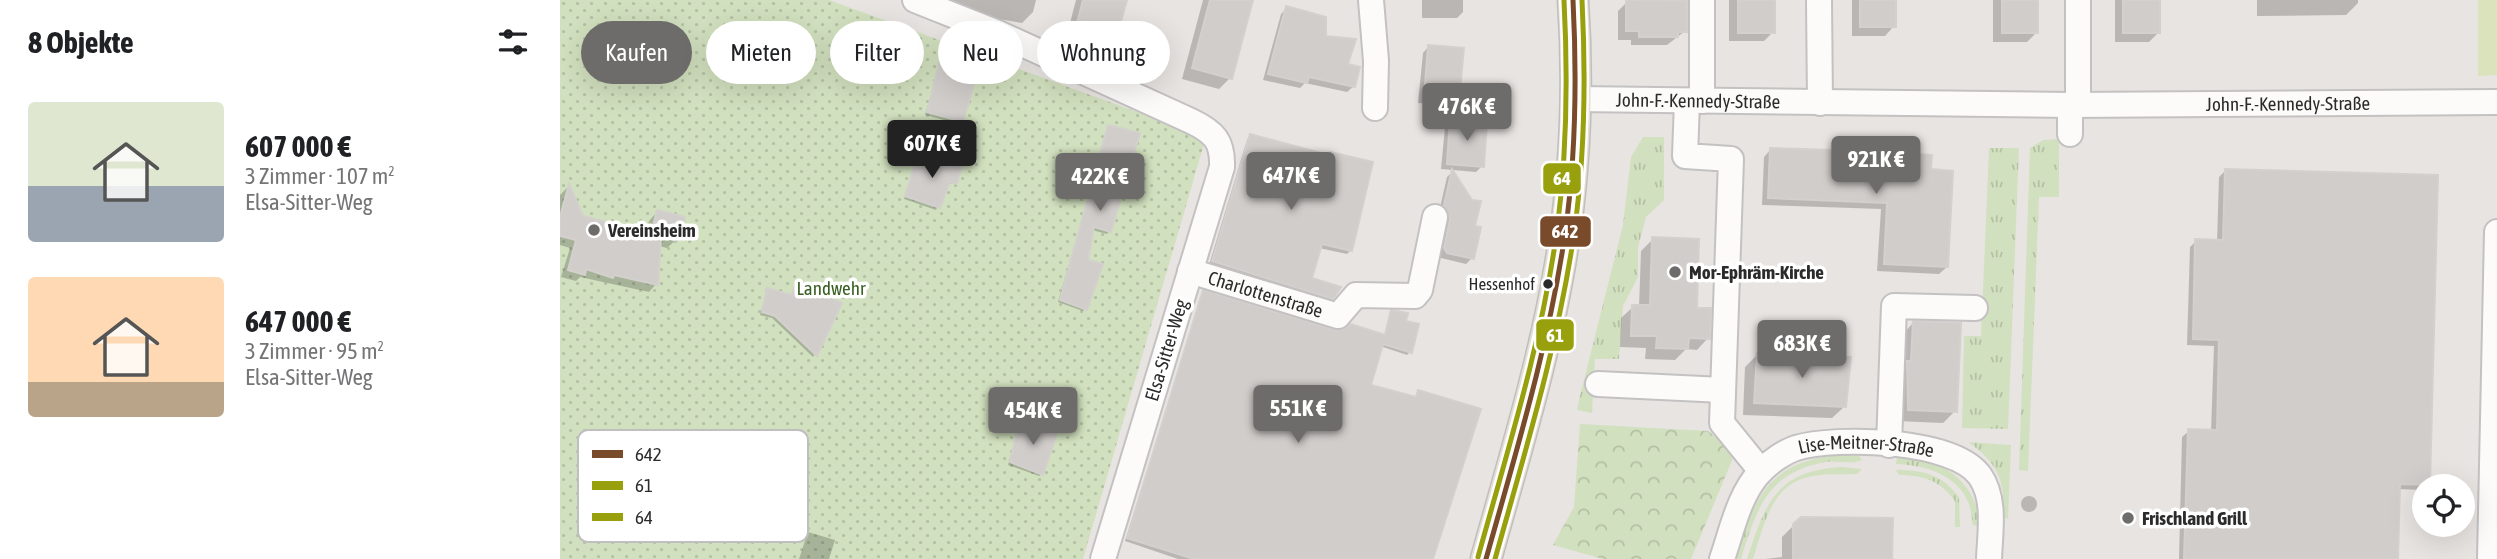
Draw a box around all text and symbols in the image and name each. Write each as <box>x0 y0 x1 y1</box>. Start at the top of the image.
chip: Kaufen <box>581 21 692 84</box>
chip: Mieten <box>706 21 816 84</box>
chip: Filter <box>830 21 924 84</box>
chip: Neu <box>938 21 1023 84</box>
chip: Wohnung <box>1037 21 1170 84</box>
icon: filters <box>494 23 532 61</box>
text: 8 Objekte <box>28 25 134 59</box>
pin: 476K € <box>1410 83 1524 143</box>
street label: John-F.-Kennedy-Straße <box>1616 88 1780 112</box>
street label: John-F.-Kennedy-Straße <box>2206 92 2370 115</box>
text: 476K € <box>1438 93 1496 119</box>
pin: 607K € <box>875 120 989 180</box>
text: 607 000 € <box>245 129 351 163</box>
icon: home <box>84 130 168 214</box>
text: 607K € <box>903 130 961 156</box>
pin: 921K € <box>1819 136 1933 196</box>
text: 921K € <box>1847 146 1905 172</box>
pin: 647K € <box>1234 152 1348 212</box>
pin: 422K € <box>1043 154 1157 213</box>
text: 647K € <box>1262 162 1320 188</box>
line badge: 64 <box>1542 162 1582 195</box>
text: 3 Zimmer · 107 m² <box>245 163 395 189</box>
text: 422K € <box>1071 163 1129 189</box>
text: 64 <box>1553 167 1571 189</box>
text: Elsa-Sitter-Weg <box>245 189 373 215</box>
line badge: 642 <box>1539 215 1592 248</box>
place label: Vereinsheim <box>607 219 696 241</box>
text: 642 <box>1552 220 1578 242</box>
marker: Vereinsheim <box>586 222 602 238</box>
place label: Mor-Ephräm-Kirche <box>1689 261 1824 283</box>
marker: Mor-Ephräm-Kirche <box>1667 264 1683 280</box>
street label: Charlottenstraße <box>1206 266 1325 322</box>
place label: Hessenhof <box>1469 274 1535 294</box>
park label: Landwehr <box>796 277 866 299</box>
marker: Hessenhof <box>1541 277 1555 291</box>
street label: Elsa-Sitter-Weg <box>1140 296 1192 404</box>
text: 647 000 € <box>245 304 351 338</box>
icon: home <box>84 305 168 389</box>
line badge: 61 <box>1535 318 1575 352</box>
pin: 683K € <box>1745 320 1859 380</box>
text: 61 <box>1546 324 1564 346</box>
text: 683K € <box>1773 330 1831 356</box>
text: 3 Zimmer · 95 m² <box>245 338 384 364</box>
text: Elsa-Sitter-Weg <box>245 364 373 390</box>
pin: 551K € <box>1241 386 1355 445</box>
pin: 454K € <box>976 388 1090 447</box>
text: 551K € <box>1269 395 1327 421</box>
text: 454K € <box>1004 397 1062 423</box>
legend <box>578 430 808 542</box>
street label: Lise-Meitner-Straße <box>1796 431 1936 461</box>
text: 642 <box>635 443 662 465</box>
text: 61 <box>635 474 653 496</box>
map controls <box>2412 474 2475 537</box>
button: locate <box>2412 474 2475 537</box>
text: 64 <box>635 506 653 528</box>
place label: Frischland Grill <box>2142 507 2248 529</box>
marker: Frischland Grill <box>2120 510 2136 526</box>

